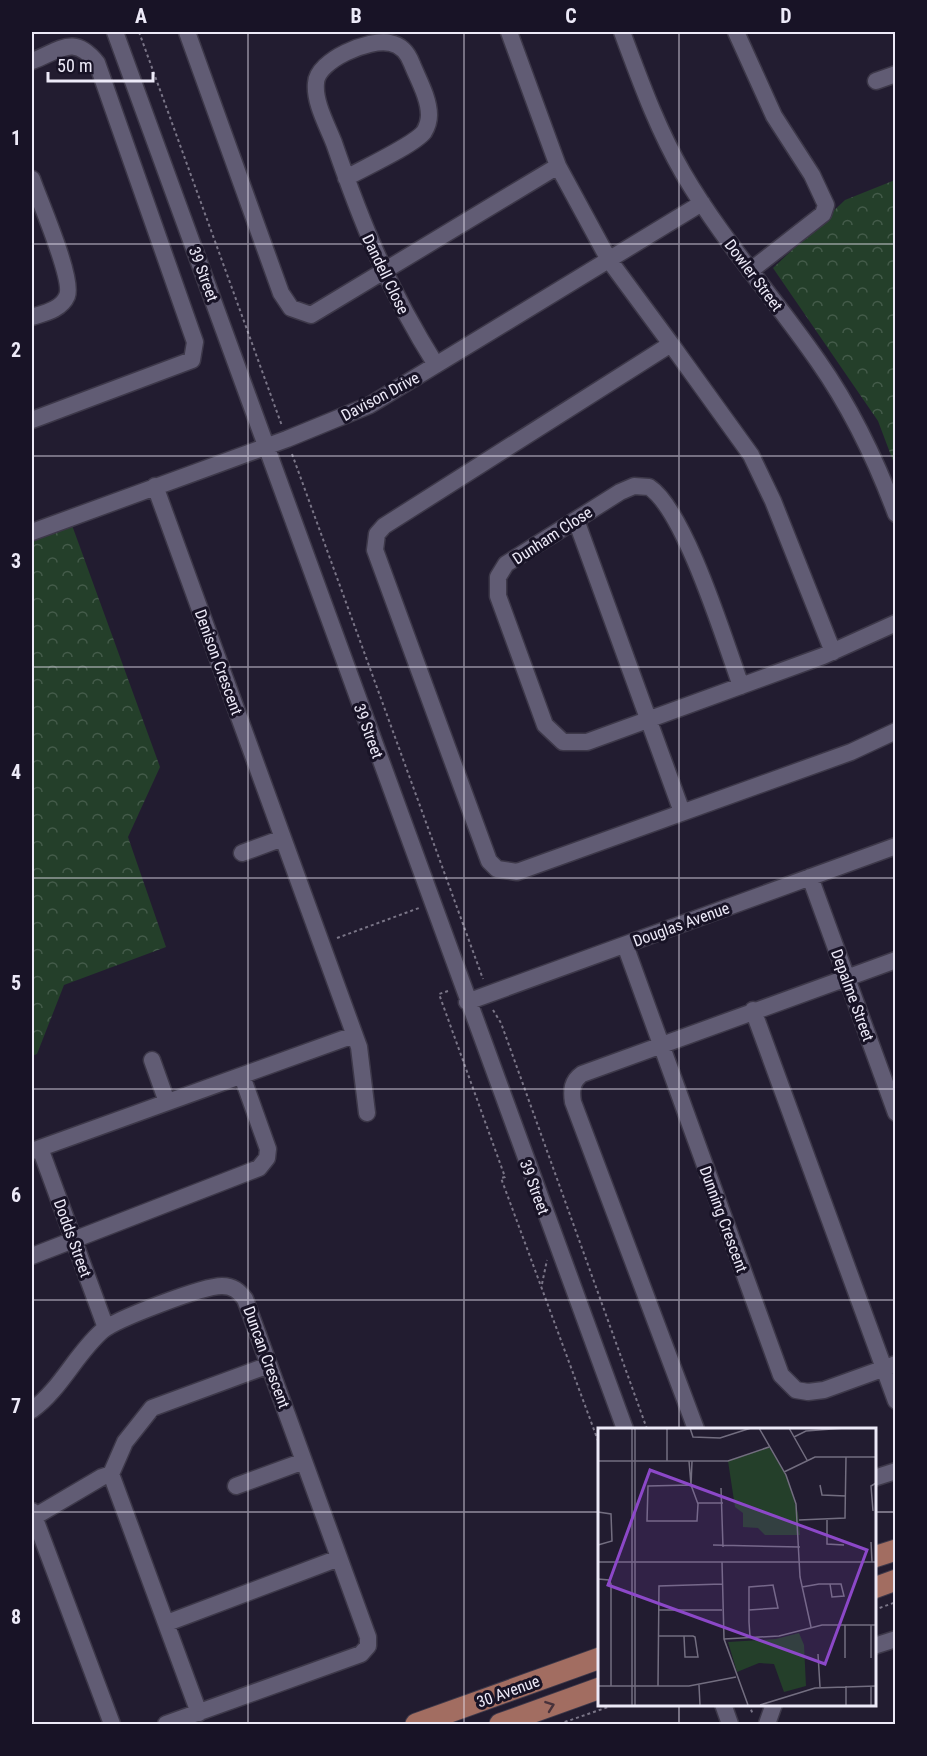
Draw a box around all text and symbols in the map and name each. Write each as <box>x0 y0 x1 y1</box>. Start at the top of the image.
text: A <box>135 4 147 28</box>
text: B <box>350 4 362 28</box>
text: C <box>565 4 577 28</box>
text: D <box>780 4 792 28</box>
scale bar <box>48 45 153 83</box>
text: 50 m <box>57 55 92 76</box>
text: 1 <box>11 126 21 150</box>
street label: Dandell Close <box>358 231 413 317</box>
street label: Dowler Street <box>721 236 787 315</box>
street label: 39 Street <box>185 244 222 304</box>
text: 2 <box>11 338 21 362</box>
street label: Davison Drive <box>338 368 423 425</box>
street label: Dunham Close <box>509 503 596 568</box>
text: 3 <box>11 549 21 573</box>
street label: Denison Crescent <box>191 607 246 718</box>
street label: 39 Street <box>350 701 387 761</box>
text: 4 <box>11 760 21 784</box>
street label: Douglas Avenue <box>630 898 732 951</box>
street label: Depalme Street <box>827 947 878 1044</box>
text: 5 <box>11 971 21 995</box>
street label: 39 Street <box>516 1157 553 1217</box>
street label: Dunning Crescent <box>696 1164 752 1275</box>
text: 6 <box>11 1183 21 1207</box>
street label: Dodds Street <box>50 1197 95 1280</box>
street label: Duncan Crescent <box>239 1304 294 1411</box>
text: 7 <box>11 1394 21 1418</box>
inset map <box>598 1428 876 1705</box>
text: 8 <box>11 1605 21 1629</box>
street label: 30 Avenue <box>474 1671 542 1712</box>
one-way arrow <box>544 1701 555 1714</box>

